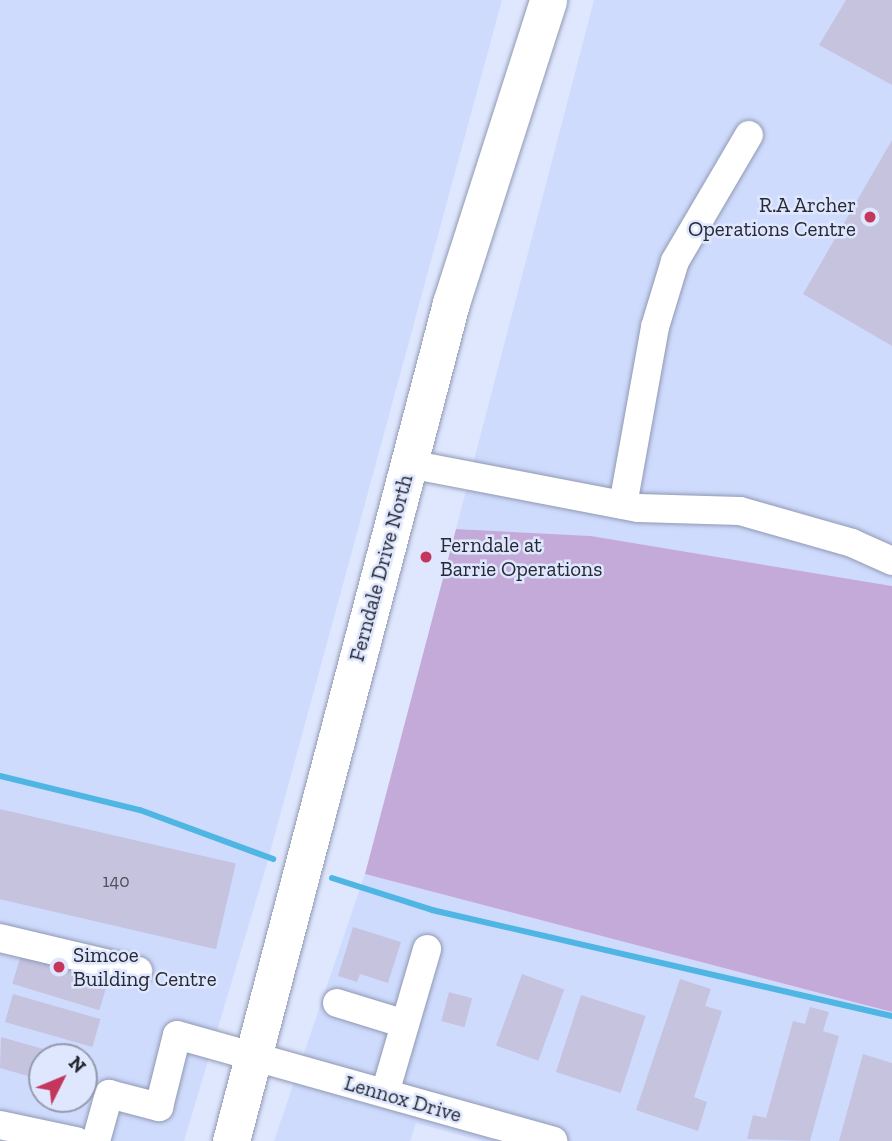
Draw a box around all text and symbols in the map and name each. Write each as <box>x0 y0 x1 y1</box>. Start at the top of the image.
place label: R.A Archer Operations Centre <box>688 192 856 242</box>
marker: R.A Archer Operations Centre <box>862 209 878 225</box>
street label: Ferndale Drive North <box>344 472 418 664</box>
place label: Ferndale at Barrie Operations <box>440 532 602 582</box>
marker: Ferndale at Barrie Operations <box>418 549 434 565</box>
house number: 140 <box>103 870 129 892</box>
place label: Simcoe Building Centre <box>73 942 217 992</box>
marker: Simcoe Building Centre <box>51 959 67 975</box>
north arrow <box>28 1043 98 1113</box>
text: N <box>64 1052 91 1078</box>
street label: Lennox Drive <box>342 1070 464 1128</box>

